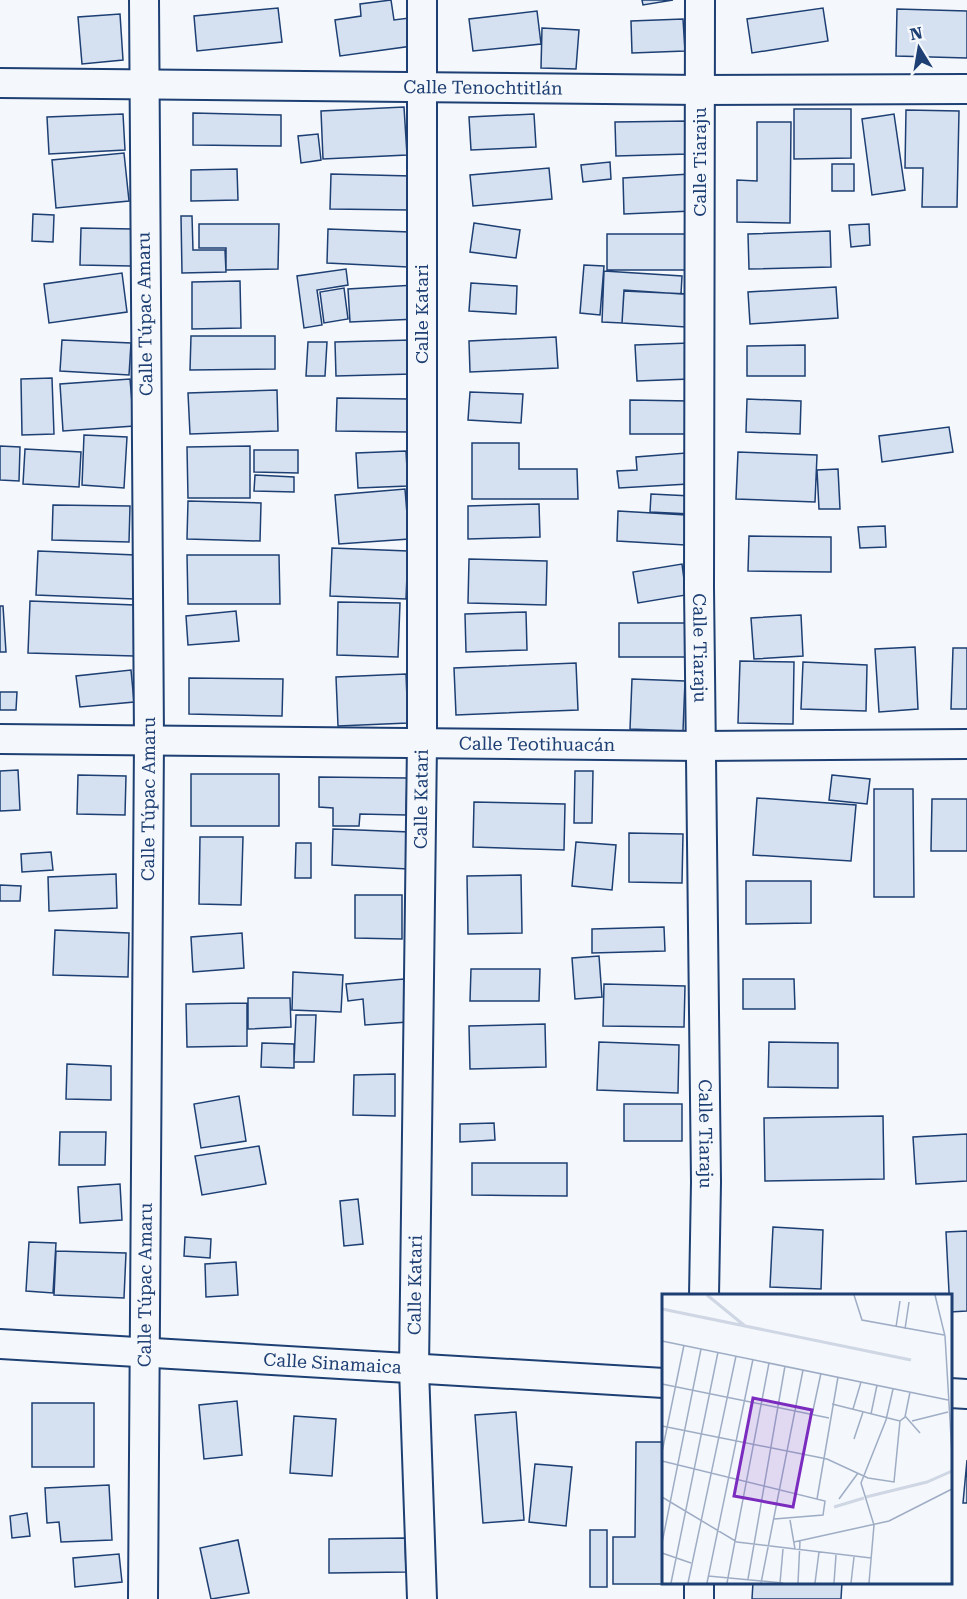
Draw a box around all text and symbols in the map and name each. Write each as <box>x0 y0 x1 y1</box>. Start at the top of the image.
north arrow <box>889 18 949 78</box>
text: N <box>908 23 924 44</box>
street label: Calle Tenochtitlán <box>403 76 563 99</box>
street label: Calle Tiaraju <box>689 107 710 217</box>
street label: Calle Túpac Amaru <box>133 232 156 396</box>
street label: Calle Katari <box>411 264 432 364</box>
street label: Calle Tiaraju <box>689 593 711 703</box>
street label: Calle Túpac Amaru <box>137 717 159 881</box>
street label: Calle Teotihuacán <box>459 733 616 755</box>
street label: Calle Katari <box>410 749 432 849</box>
street label: Calle Tiaraju <box>695 1079 717 1189</box>
street label: Calle Túpac Amaru <box>134 1203 156 1367</box>
street label: Calle Katari <box>403 1235 426 1335</box>
inset map <box>662 1294 952 1584</box>
street label: Calle Sinamaica <box>263 1348 402 1378</box>

